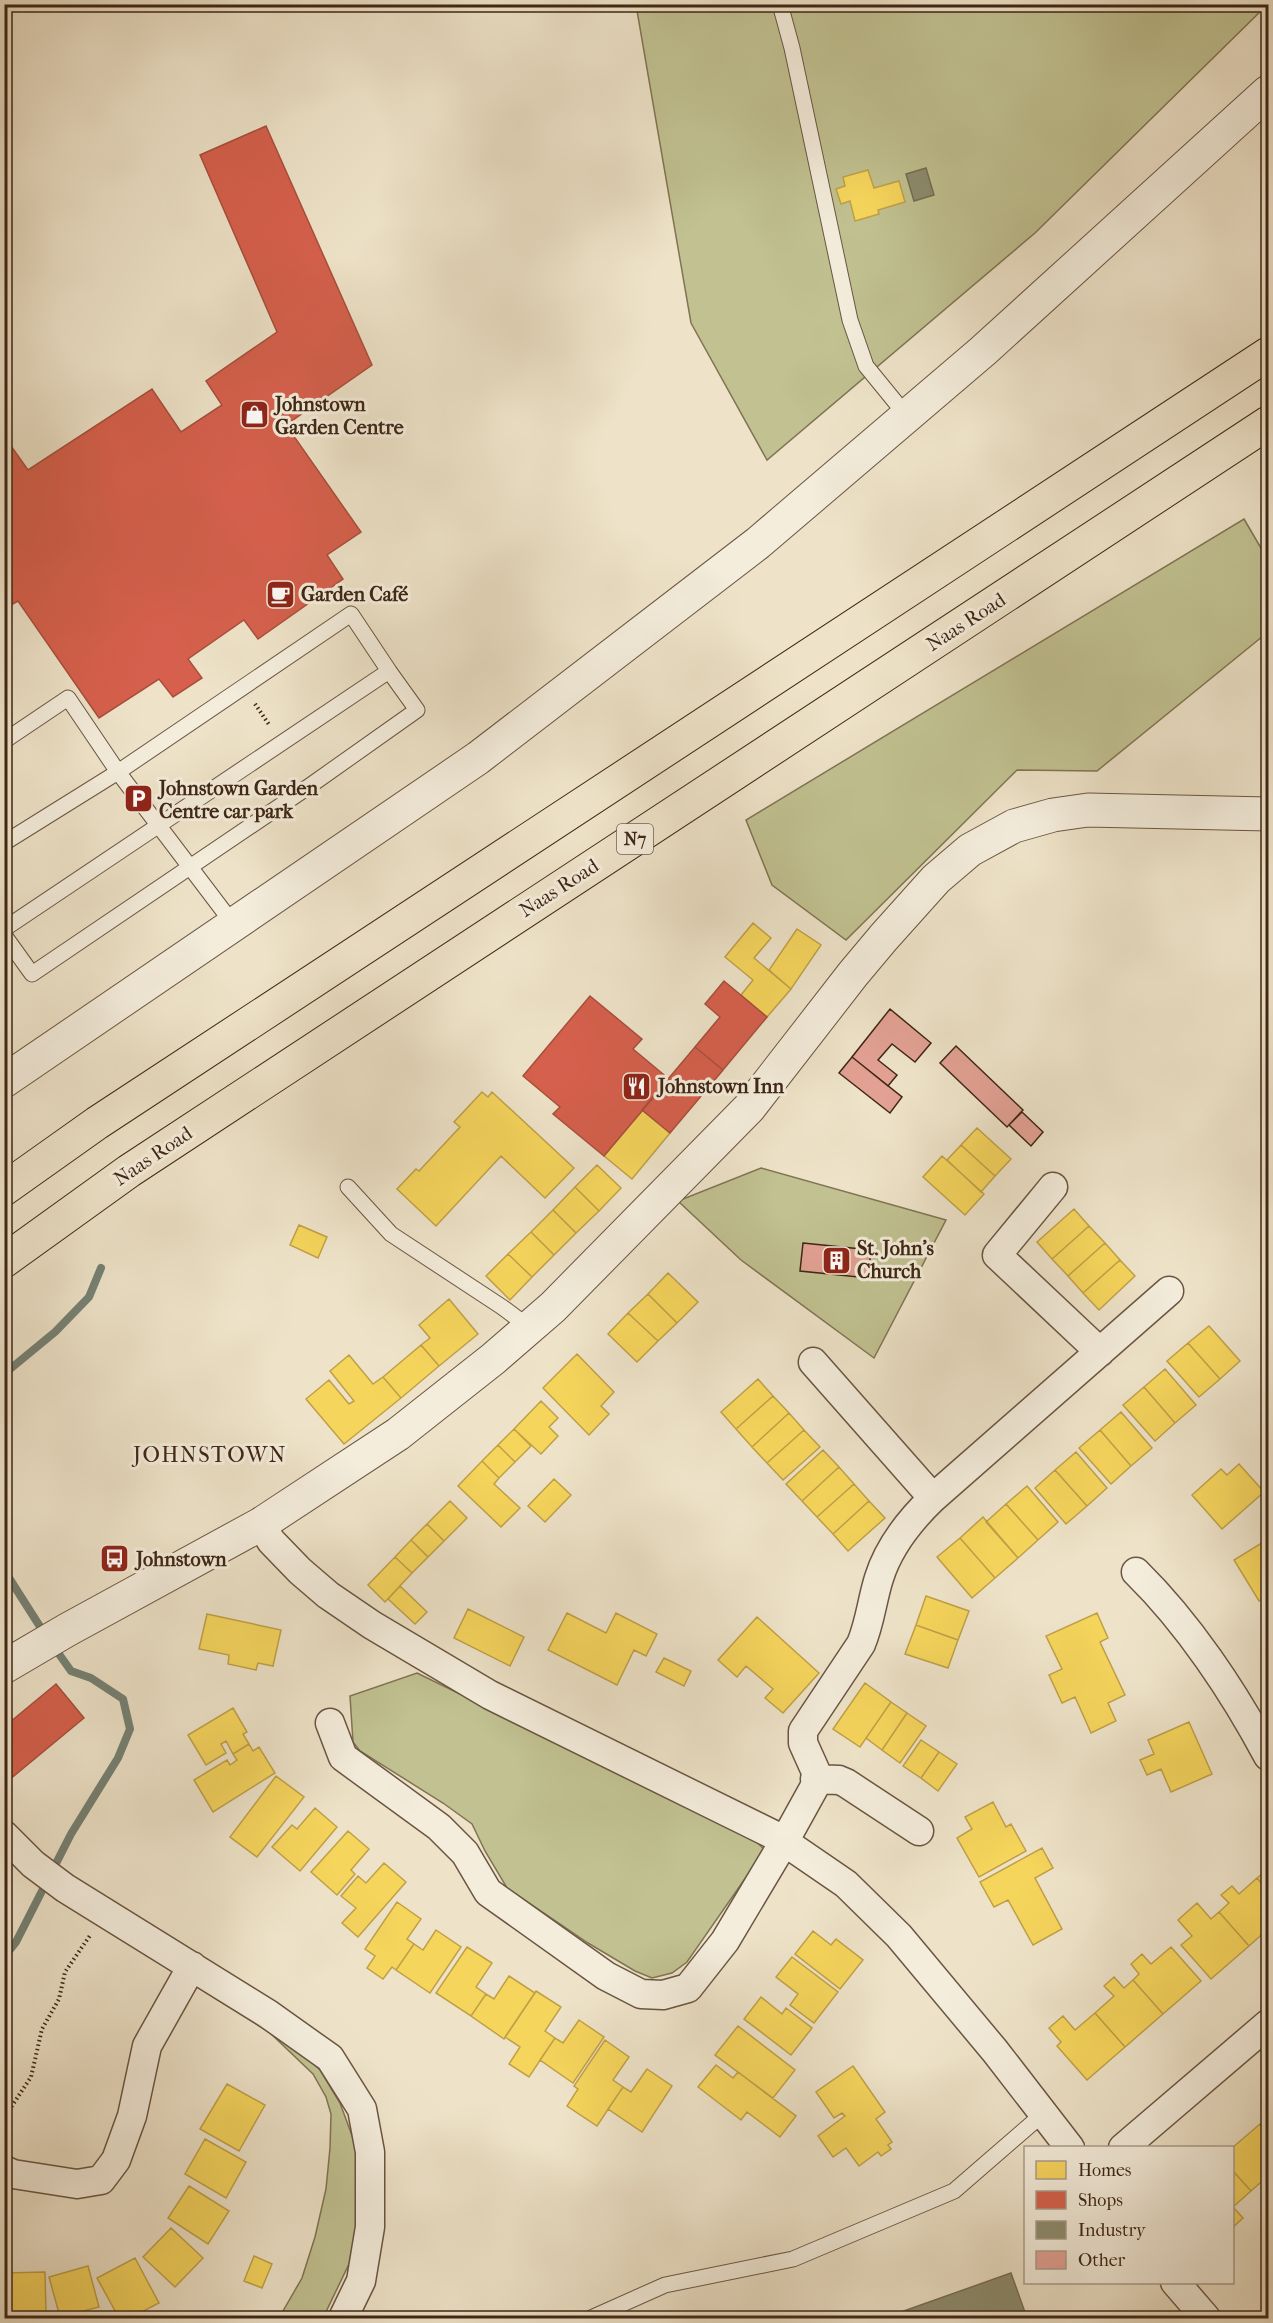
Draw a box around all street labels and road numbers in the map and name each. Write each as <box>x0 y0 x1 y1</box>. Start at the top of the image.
street label: Naas Road <box>922 587 1011 656</box>
road number: N7 <box>617 824 653 854</box>
street label: Naas Road <box>515 853 604 922</box>
street label: Naas Road <box>109 1121 197 1191</box>

